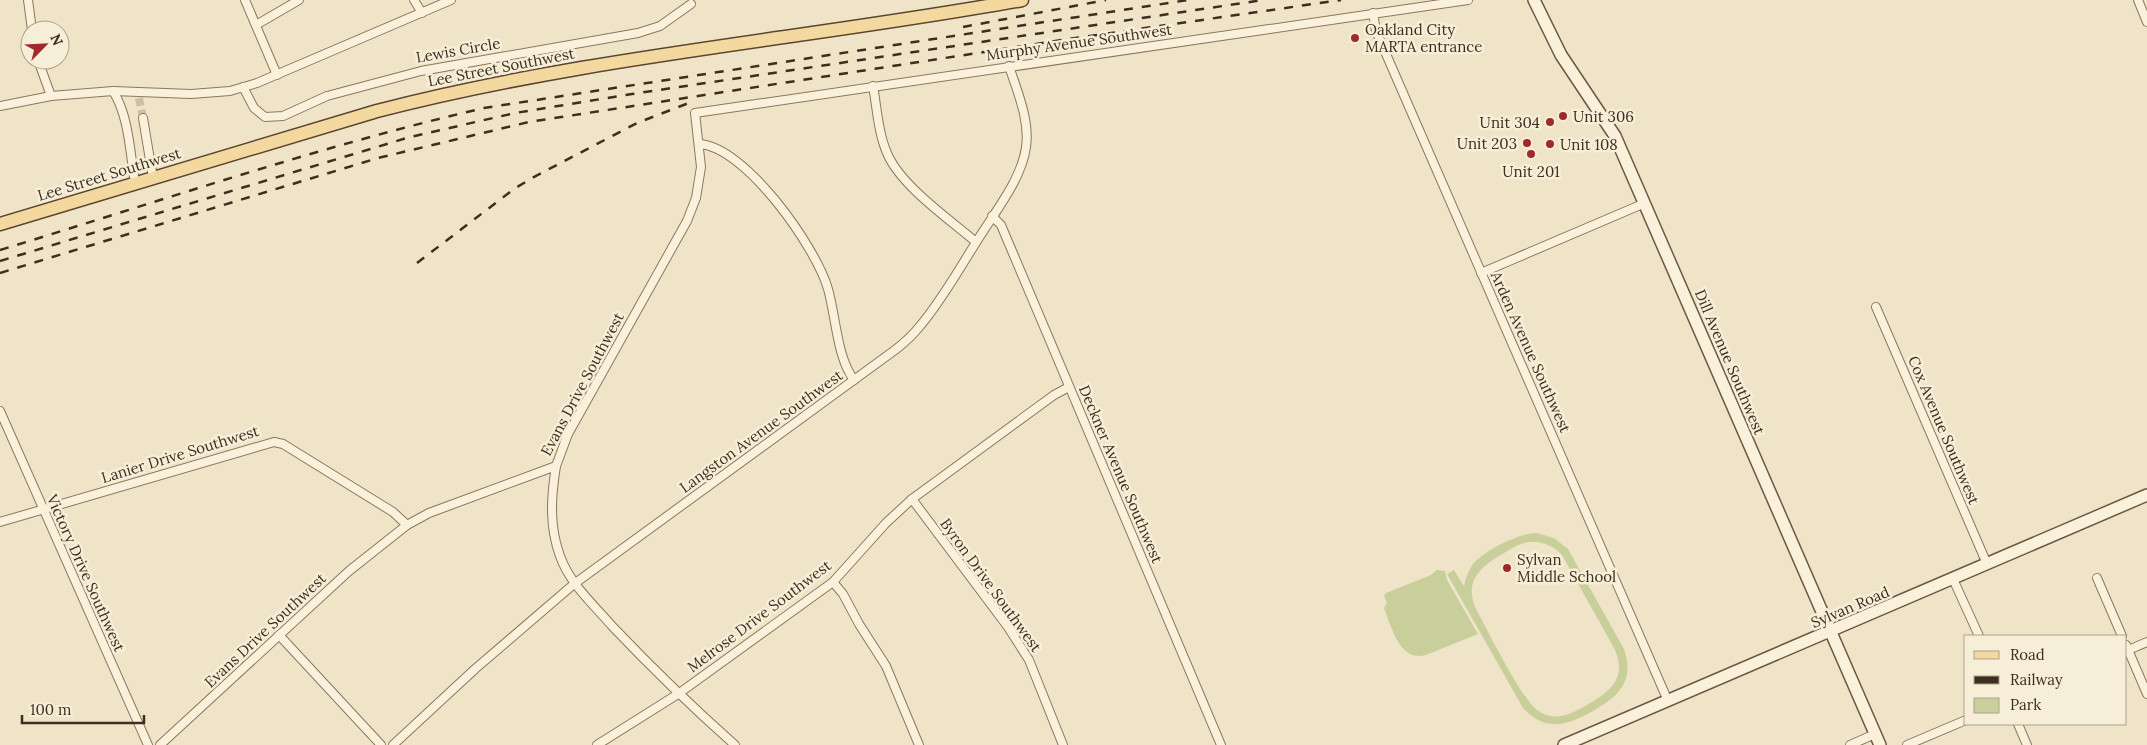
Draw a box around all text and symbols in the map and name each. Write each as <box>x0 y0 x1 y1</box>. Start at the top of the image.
north arrow <box>20 20 70 70</box>
street label: Murphy Avenue Southwest <box>985 20 1173 64</box>
place label: Oakland City MARTA entrance <box>1365 20 1482 56</box>
text: N <box>46 31 67 48</box>
marker: Oakland City MARTA entrance <box>1349 32 1361 44</box>
street label: Lewis Circle <box>414 33 502 67</box>
street label: Lee Street Southwest <box>426 43 576 91</box>
place label: Unit 306 <box>1573 107 1634 126</box>
marker: Unit 306 <box>1557 110 1569 122</box>
place label: Unit 304 <box>1480 113 1540 132</box>
marker: Unit 304 <box>1544 116 1556 128</box>
place label: Unit 203 <box>1457 134 1517 153</box>
place label: Unit 108 <box>1560 135 1618 154</box>
marker: Unit 203 <box>1521 137 1533 149</box>
marker: Unit 108 <box>1544 138 1556 150</box>
street label: Lee Street Southwest <box>35 143 183 205</box>
marker: Unit 201 <box>1525 148 1537 160</box>
place label: Unit 201 <box>1502 162 1560 181</box>
street label: Arden Avenue Southwest <box>1486 268 1575 436</box>
street label: Dill Avenue Southwest <box>1691 286 1769 438</box>
street label: Evans Drive Southwest <box>536 309 628 459</box>
street label: Cox Avenue Southwest <box>1904 353 1984 507</box>
street label: Langston Avenue Southwest <box>676 365 847 497</box>
street label: Deckner Avenue Southwest <box>1075 382 1167 566</box>
street label: Lanier Drive Southwest <box>99 421 261 487</box>
street label: Victory Drive Southwest <box>42 491 129 655</box>
street label: Byron Drive Southwest <box>936 515 1046 656</box>
place label: Sylvan Middle School <box>1517 550 1616 586</box>
street label: Melrose Drive Southwest <box>683 556 835 676</box>
marker: Sylvan Middle School <box>1501 562 1513 574</box>
street label: Evans Drive Southwest <box>200 569 330 691</box>
street label: Sylvan Road <box>1808 582 1892 632</box>
legend <box>1964 635 2127 725</box>
text: Road <box>2010 645 2045 664</box>
text: Railway <box>2010 670 2063 689</box>
scale bar <box>22 692 145 724</box>
text: Park <box>2010 695 2041 714</box>
text: 100 m <box>30 700 71 719</box>

